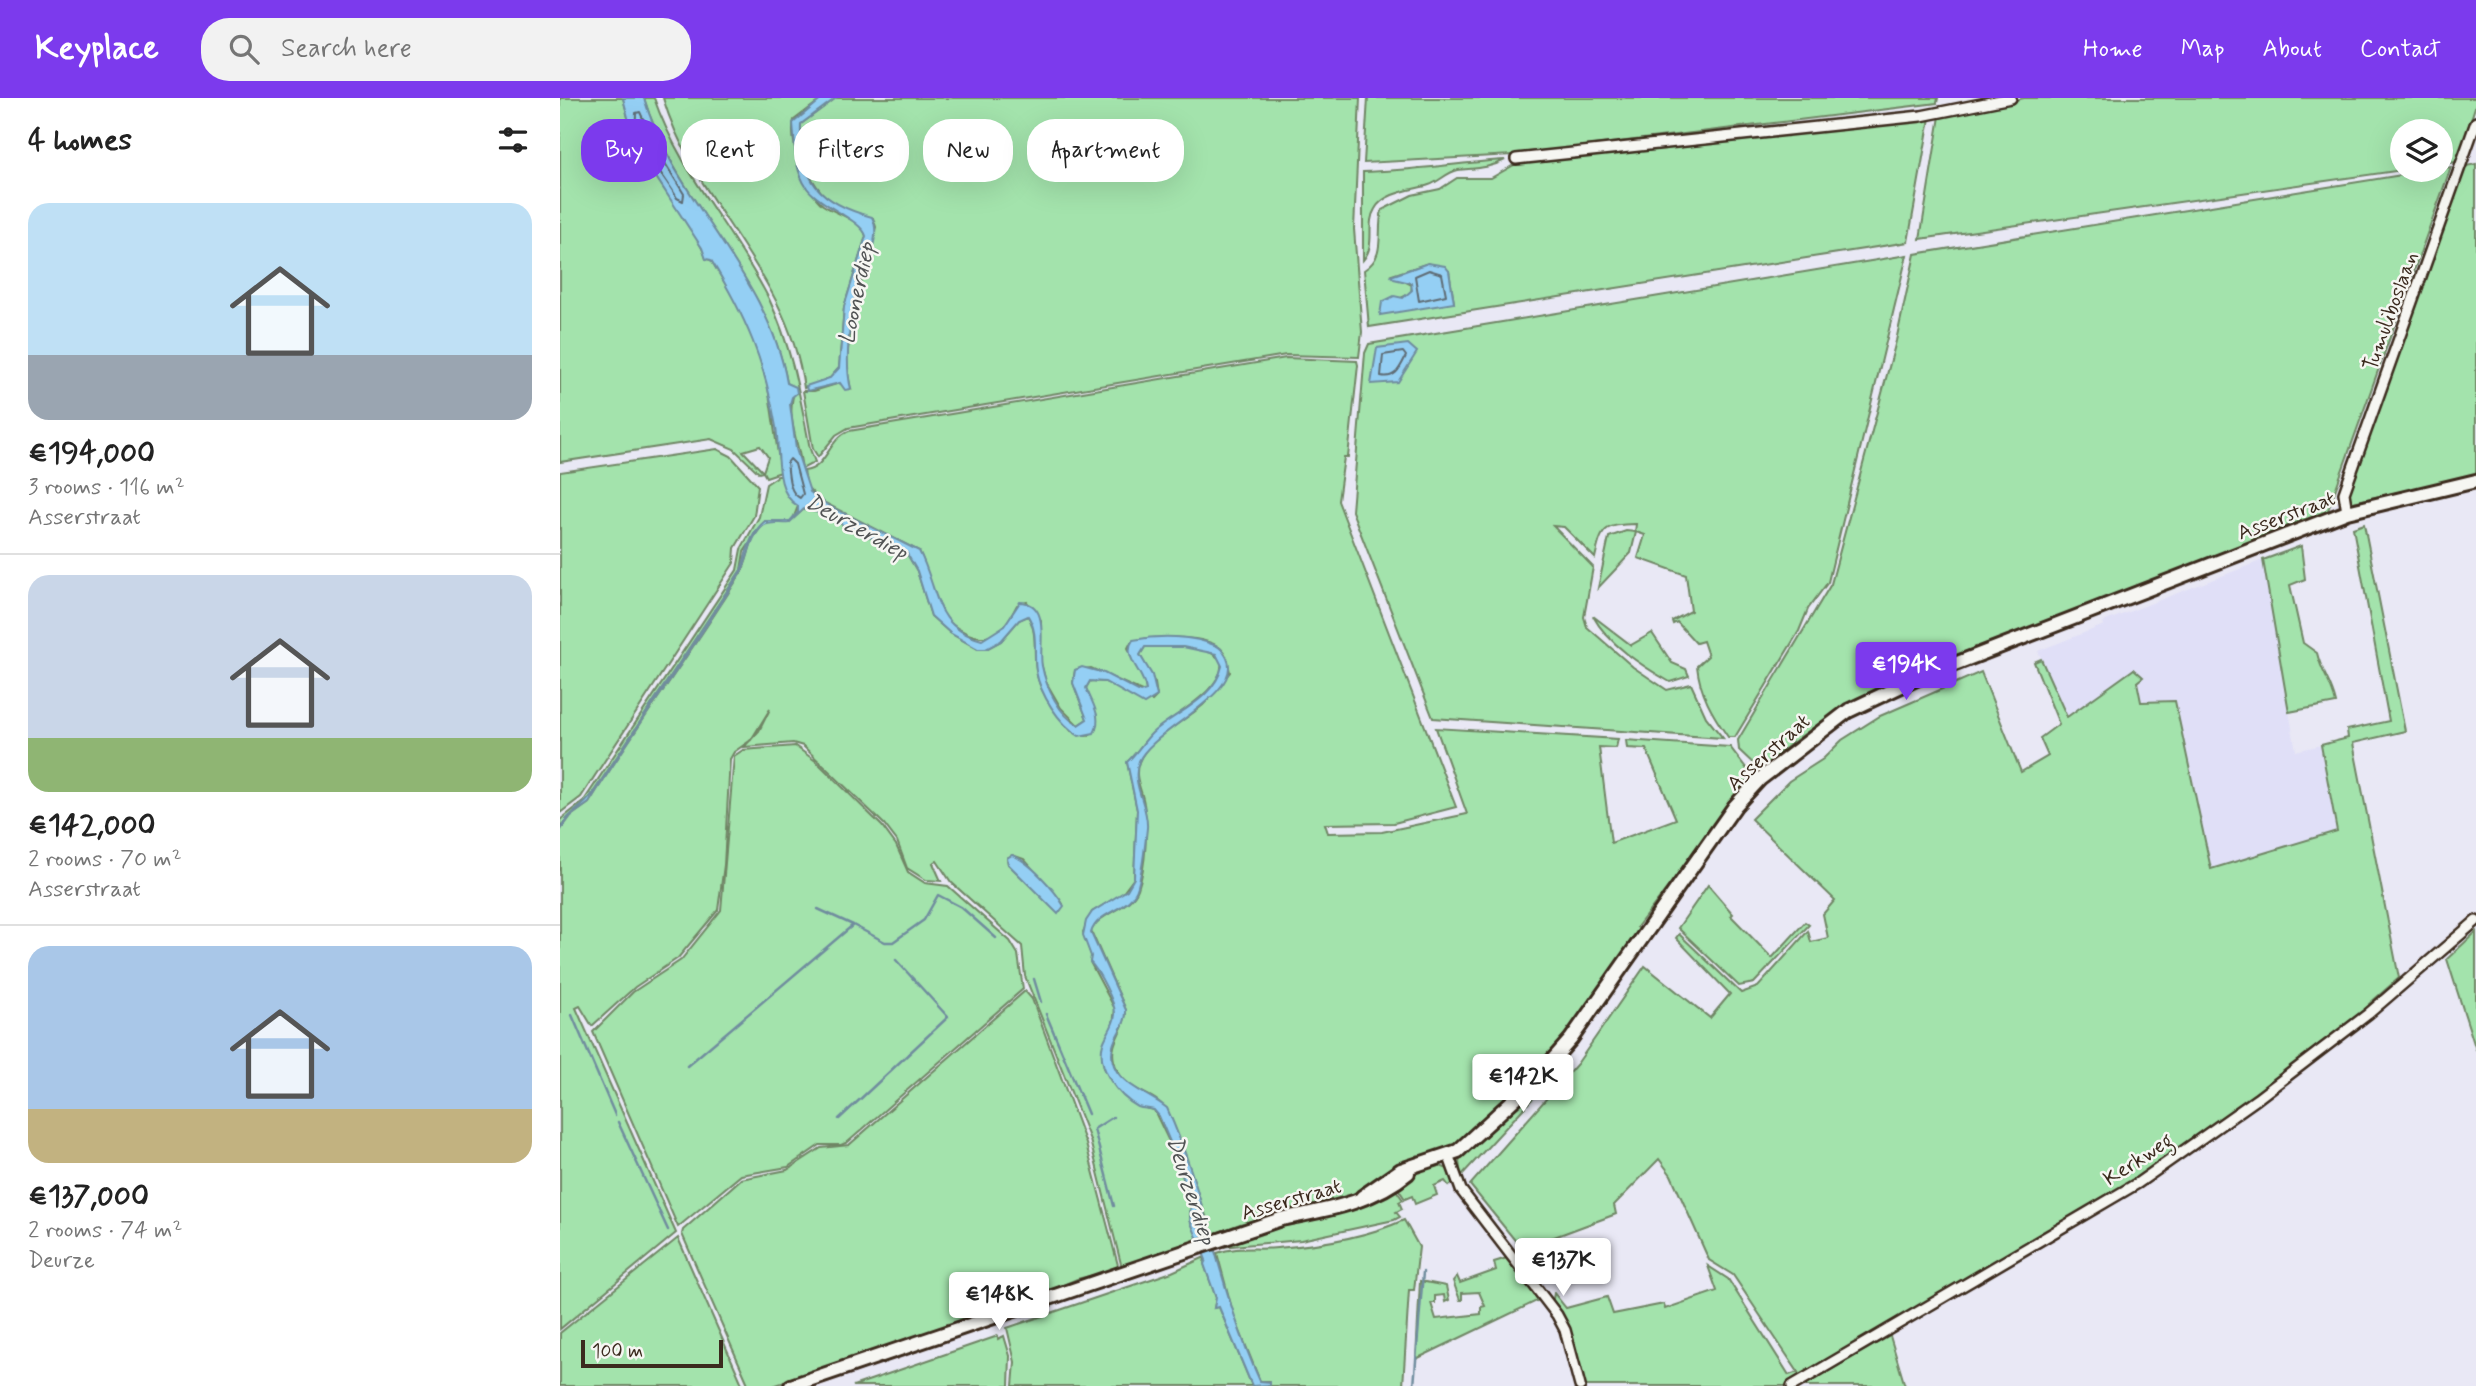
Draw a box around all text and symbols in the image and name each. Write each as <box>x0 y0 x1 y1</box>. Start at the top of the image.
search box <box>201 18 691 81</box>
text: Keyplace <box>35 27 159 71</box>
icon: search <box>225 30 263 68</box>
text: Search here <box>281 32 412 66</box>
text: Home <box>2083 34 2143 65</box>
text: Map <box>2181 34 2225 65</box>
text: About <box>2263 34 2322 65</box>
text: Contact <box>2360 34 2441 65</box>
chip: Buy <box>581 119 667 182</box>
chip: Rent <box>681 119 780 182</box>
chip: Filters <box>794 119 909 182</box>
chip: New <box>923 119 1013 182</box>
chip: Apartment <box>1027 119 1184 182</box>
map controls <box>2390 119 2453 182</box>
button: layers <box>2390 119 2453 182</box>
text: 4 homes <box>28 121 132 160</box>
icon: filters <box>494 121 532 159</box>
water label: Loonerdiep <box>833 238 884 347</box>
icon: home <box>217 248 343 374</box>
street label: Tumuliboslaan <box>2356 248 2425 375</box>
text: €194,000 <box>28 434 155 473</box>
text: 3 rooms · 116 m² <box>28 473 185 503</box>
street label: Asserstraat <box>2233 484 2340 547</box>
water label: Deurzerdiep <box>800 487 913 569</box>
text: Asserstraat <box>28 503 141 533</box>
icon: home <box>217 620 343 746</box>
pin: €194K <box>1857 642 1955 702</box>
text: €194K <box>1872 650 1940 680</box>
street label: Asserstraat <box>1721 708 1816 798</box>
text: €142,000 <box>28 806 156 845</box>
text: 2 rooms · 70 m² <box>28 845 182 875</box>
text: Asserstraat <box>28 875 141 905</box>
icon: home <box>217 991 343 1117</box>
pin: €142K <box>1474 1054 1572 1114</box>
text: €142K <box>1488 1062 1558 1092</box>
street label: Kerkweg <box>2098 1127 2180 1195</box>
water label: Deurzerdiep <box>1158 1133 1222 1249</box>
street label: Asserstraat <box>1238 1172 1345 1228</box>
text: €137,000 <box>28 1177 149 1216</box>
text: 2 rooms · 74 m² <box>28 1216 183 1246</box>
pin: €137K <box>1514 1238 1612 1298</box>
text: Deurze <box>28 1246 95 1276</box>
text: €137K <box>1531 1246 1595 1276</box>
pin: €148K <box>950 1272 1048 1332</box>
text: €148K <box>965 1280 1033 1310</box>
scale bar <box>581 1337 723 1369</box>
text: 100 m <box>592 1339 643 1364</box>

